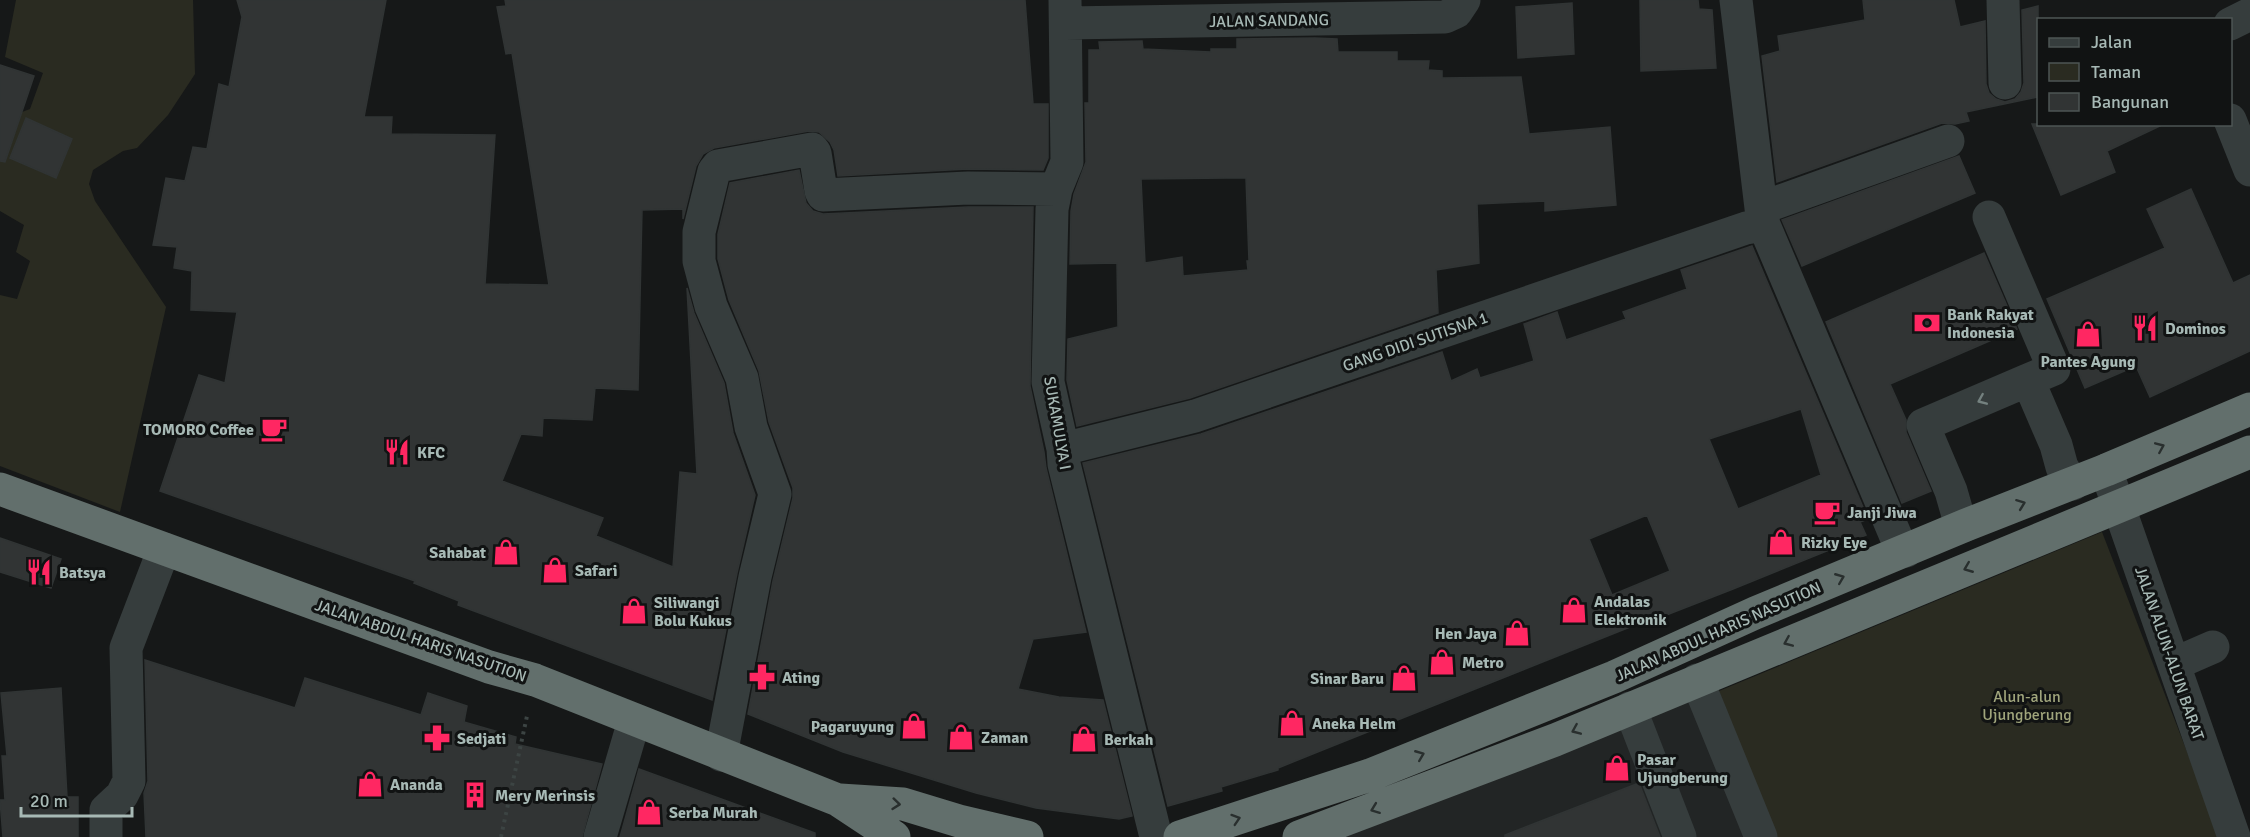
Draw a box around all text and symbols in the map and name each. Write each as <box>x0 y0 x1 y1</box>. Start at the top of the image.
street label: JALAN SANDANG <box>1209 10 1329 32</box>
legend <box>2037 18 2232 126</box>
text: Jalan <box>2091 31 2132 53</box>
text: Taman <box>2091 61 2141 83</box>
text: Bangunan <box>2091 91 2169 113</box>
place label: Bank Rakyat Indonesia <box>1947 305 2034 343</box>
street label: GANG DIDI SUTISNA 1 <box>1340 308 1491 376</box>
bank icon: Bank Rakyat Indonesia <box>1912 308 1942 338</box>
restaurant icon: Dominos <box>2130 313 2160 343</box>
shop icon: Pantes Agung <box>2073 319 2103 349</box>
place label: Dominos <box>2165 319 2226 339</box>
place label: Pantes Agung <box>2040 352 2136 372</box>
street label: SUKAMULYA I <box>1039 375 1075 471</box>
one-way arrow <box>1977 393 1988 405</box>
cafe icon: TOMORO Coffee <box>259 414 289 444</box>
place label: TOMORO Coffee <box>143 420 254 440</box>
restaurant icon: KFC <box>382 437 412 467</box>
one-way arrow <box>2154 442 2165 454</box>
place label: KFC <box>417 443 445 463</box>
cafe icon: Janji Jiwa <box>1812 497 1842 527</box>
one-way arrow <box>2015 499 2026 511</box>
place label: Janji Jiwa <box>1847 503 1917 523</box>
shop icon: Rizky Eye <box>1766 527 1796 557</box>
place label: Rizky Eye <box>1801 533 1867 553</box>
shop icon: Sahabat <box>491 537 521 567</box>
place label: Sahabat <box>429 543 486 563</box>
shop icon: Safari <box>540 555 570 585</box>
restaurant icon: Batsya <box>24 557 54 587</box>
one-way arrow <box>1963 560 1974 573</box>
place label: Safari <box>575 561 618 581</box>
place label: Batsya <box>59 563 106 583</box>
street label: JALAN ALUN-ALUN BARAT <box>2130 564 2208 743</box>
one-way arrow <box>1834 573 1845 585</box>
street label: JALAN ABDUL HARIS NASUTION <box>1613 577 1824 686</box>
place label: Andalas Elektronik <box>1594 592 1667 630</box>
place label: Siliwangi Bolu Kukus <box>654 593 732 631</box>
street label: JALAN ABDUL HARIS NASUTION <box>312 595 529 687</box>
shop icon: Andalas Elektronik <box>1559 595 1589 625</box>
shop icon: Siliwangi Bolu Kukus <box>619 596 649 626</box>
shop icon: Hen Jaya <box>1502 618 1532 648</box>
place label: Hen Jaya <box>1435 624 1497 644</box>
one-way arrow <box>1783 635 1794 647</box>
shop icon: Metro <box>1427 647 1457 677</box>
place label: Metro <box>1462 653 1504 673</box>
pharmacy icon: Ating <box>747 662 777 692</box>
shop icon: Sinar Baru <box>1389 663 1419 693</box>
place label: Ating <box>782 668 820 688</box>
place label: Sinar Baru <box>1310 669 1384 689</box>
park label: Alun-alun Ujungberung <box>1982 687 2072 725</box>
shop icon: Aneka Helm <box>1277 708 1307 738</box>
shop icon: Pagaruyung <box>899 711 929 741</box>
place label: Aneka Helm <box>1312 714 1396 734</box>
place label: Pagaruyung <box>811 717 894 737</box>
shop icon: Zaman <box>946 722 976 752</box>
pharmacy icon: Sedjati <box>422 723 452 753</box>
one-way arrow <box>1571 723 1582 735</box>
shop icon: Berkah <box>1069 724 1099 754</box>
place label: Zaman <box>981 728 1028 748</box>
place label: Sedjati <box>457 729 506 749</box>
place label: Berkah <box>1104 730 1154 750</box>
one-way arrow <box>1414 750 1425 762</box>
place label: Pasar Ujungberung <box>1637 750 1728 788</box>
shop icon: Pasar Ujungberung <box>1602 753 1632 783</box>
shop icon: Ananda <box>355 769 385 799</box>
place label: Ananda <box>390 775 443 795</box>
scale bar <box>21 780 132 818</box>
building icon: Mery Merinsis <box>460 780 490 810</box>
place label: Mery Merinsis <box>495 786 595 806</box>
text: 20 m <box>30 790 68 812</box>
shop icon: Serba Murah <box>634 797 664 827</box>
one-way arrow <box>892 797 901 810</box>
one-way arrow <box>1370 802 1381 814</box>
place label: Serba Murah <box>669 803 758 823</box>
one-way arrow <box>1230 814 1241 826</box>

